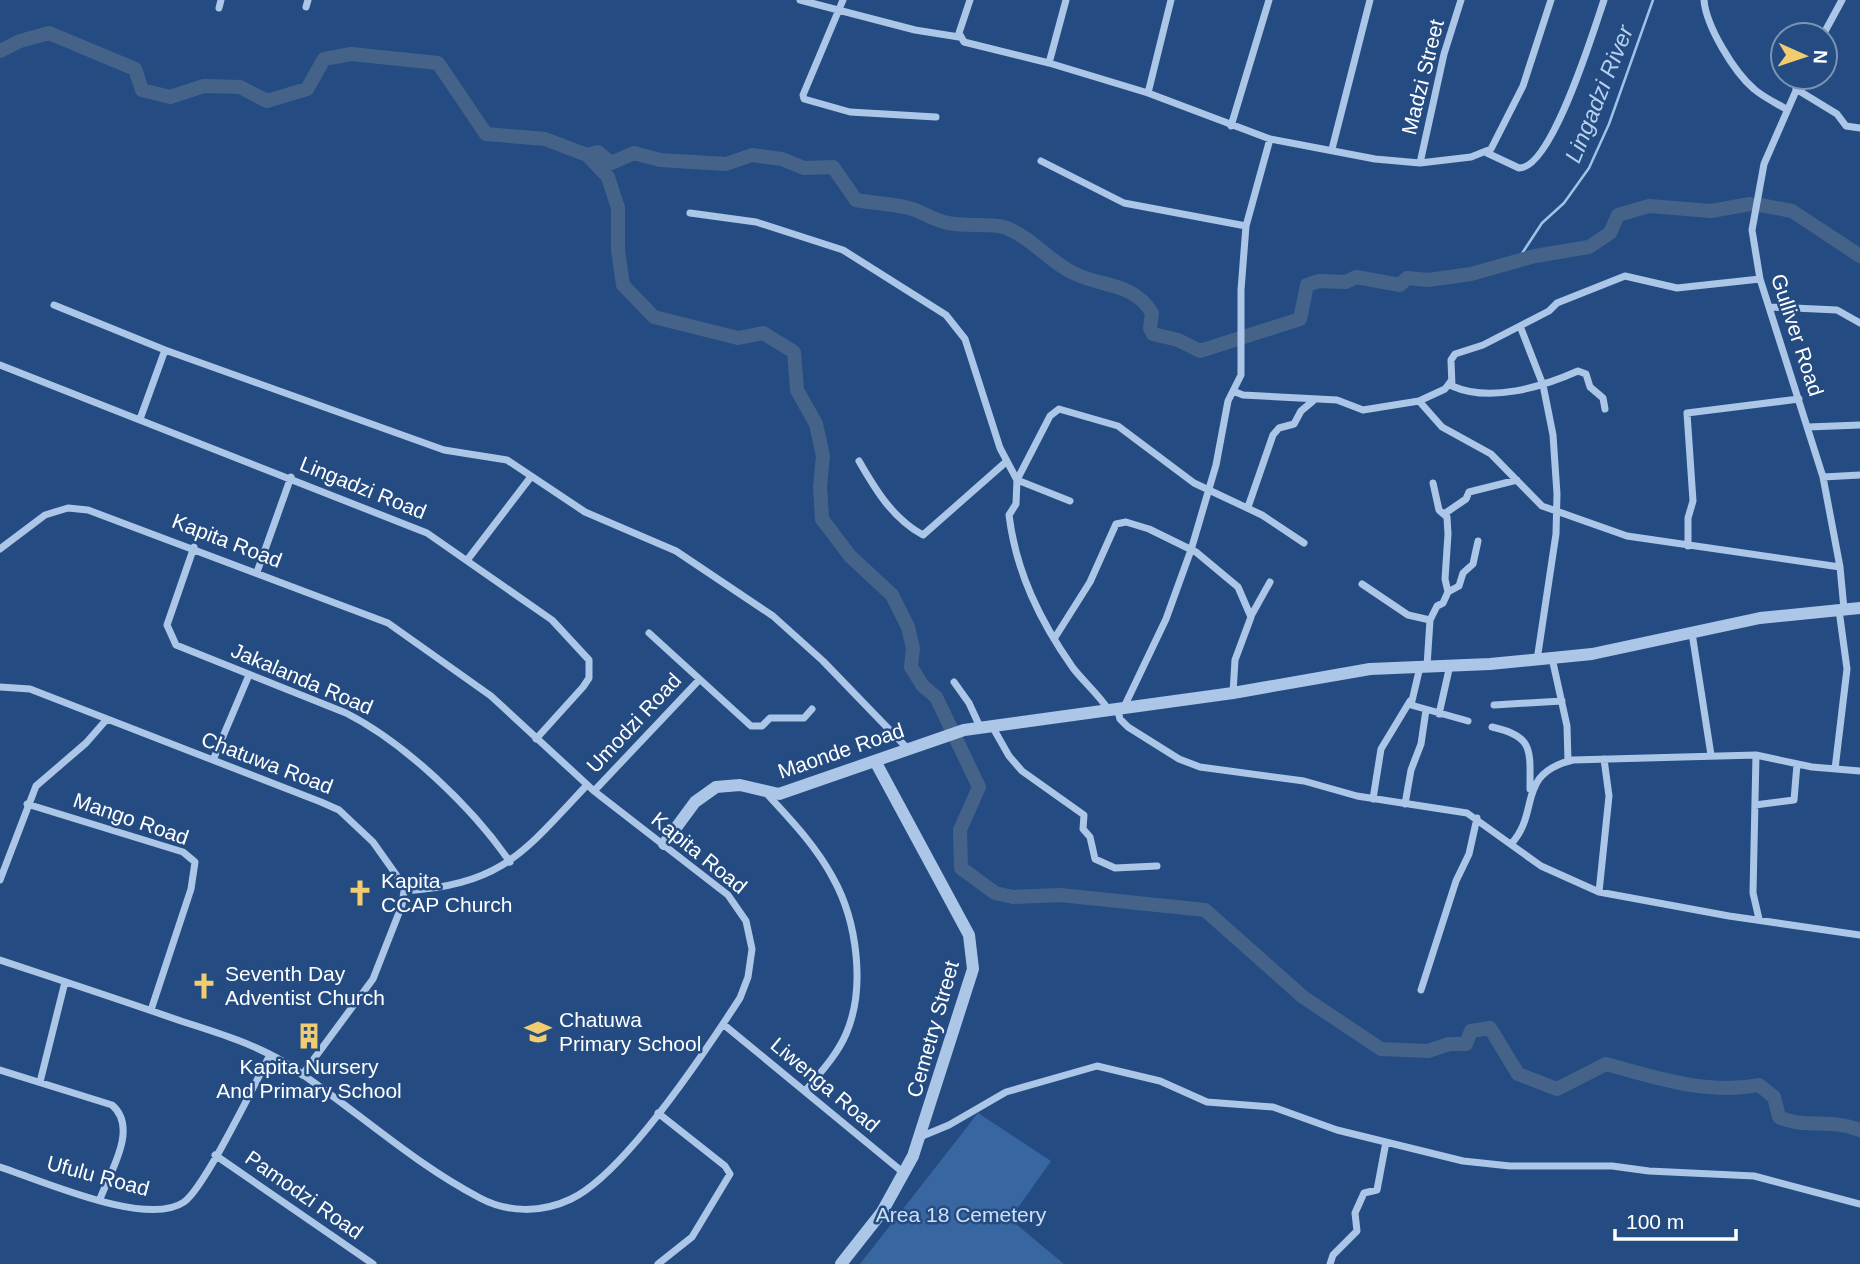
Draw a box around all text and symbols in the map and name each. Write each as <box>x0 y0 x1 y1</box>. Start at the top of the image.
street label: Madzi Street <box>1397 17 1448 137</box>
water label: Lingadzi River <box>1560 20 1639 166</box>
north arrow <box>1769 21 1839 91</box>
text: N <box>1810 49 1831 64</box>
street label: Gulliver Road <box>1767 271 1828 399</box>
street label: Lingadzi Road <box>297 452 430 523</box>
street label: Kapita Road <box>169 509 285 572</box>
street label: Jakalanda Road <box>228 638 377 719</box>
street label: Umodzi Road <box>582 668 685 777</box>
street label: Maonde Road <box>775 718 907 783</box>
street label: Chatuwa Road <box>198 727 336 798</box>
street label: Mango Road <box>71 788 192 849</box>
street label: Kapita Road <box>647 807 751 898</box>
place label: Kapita CCAP Church <box>381 869 513 916</box>
church icon: Kapita CCAP Church <box>345 878 375 908</box>
street label: Cemetry Street <box>902 958 963 1100</box>
place label: Seventh Day Adventist Church <box>225 962 385 1009</box>
church icon: Seventh Day Adventist Church <box>189 971 219 1001</box>
place label: Chatuwa Primary School <box>559 1008 701 1055</box>
school or university icon: Chatuwa Primary School <box>523 1017 553 1047</box>
building icon: Kapita Nursery And Primary School <box>294 1021 324 1051</box>
street label: Liwenga Road <box>767 1033 884 1137</box>
place label: Kapita Nursery And Primary School <box>216 1055 402 1102</box>
street label: Pamodzi Road <box>241 1146 367 1244</box>
street label: Ufulu Road <box>44 1151 152 1200</box>
scale bar <box>1615 1198 1736 1242</box>
park label: Area 18 Cemetery <box>876 1203 1047 1226</box>
text: 100 m <box>1626 1210 1684 1233</box>

